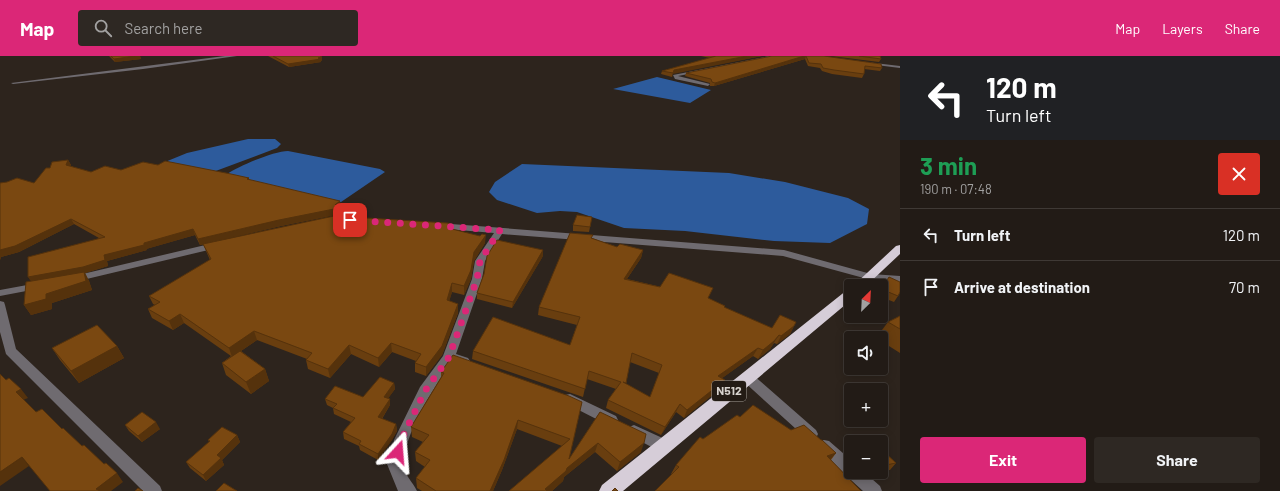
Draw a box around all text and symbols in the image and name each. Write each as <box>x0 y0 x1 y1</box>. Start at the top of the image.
search box <box>78 10 358 46</box>
text: Map <box>20 17 54 40</box>
icon: search <box>92 17 114 39</box>
text: Search here <box>124 19 202 37</box>
text: Map <box>1115 20 1140 37</box>
text: Layers <box>1162 20 1203 37</box>
text: Share <box>1225 20 1260 37</box>
text: 120 m <box>986 70 1057 104</box>
icon: left <box>920 72 972 124</box>
text: Turn left <box>986 104 1052 126</box>
text: 3 min <box>920 151 977 180</box>
button: close <box>1218 153 1260 195</box>
text: 190 m · 07:48 <box>920 181 992 197</box>
pin <box>333 203 367 237</box>
icon: arrive <box>339 209 361 231</box>
icon: left <box>920 224 942 246</box>
text: Turn left <box>954 226 1010 244</box>
text: 120 m <box>1223 226 1260 244</box>
icon: arrive <box>920 276 942 298</box>
text: Arrive at destination <box>954 278 1090 296</box>
text: 70 m <box>1229 278 1260 296</box>
north arrow <box>844 279 888 323</box>
map controls <box>844 279 888 479</box>
button: sound <box>844 331 888 375</box>
road number: N512 <box>712 381 746 401</box>
button: + <box>844 383 888 427</box>
position arrow <box>377 431 419 473</box>
button: − <box>844 435 888 479</box>
button: Exit <box>920 437 1086 483</box>
button: Share <box>1094 437 1260 483</box>

